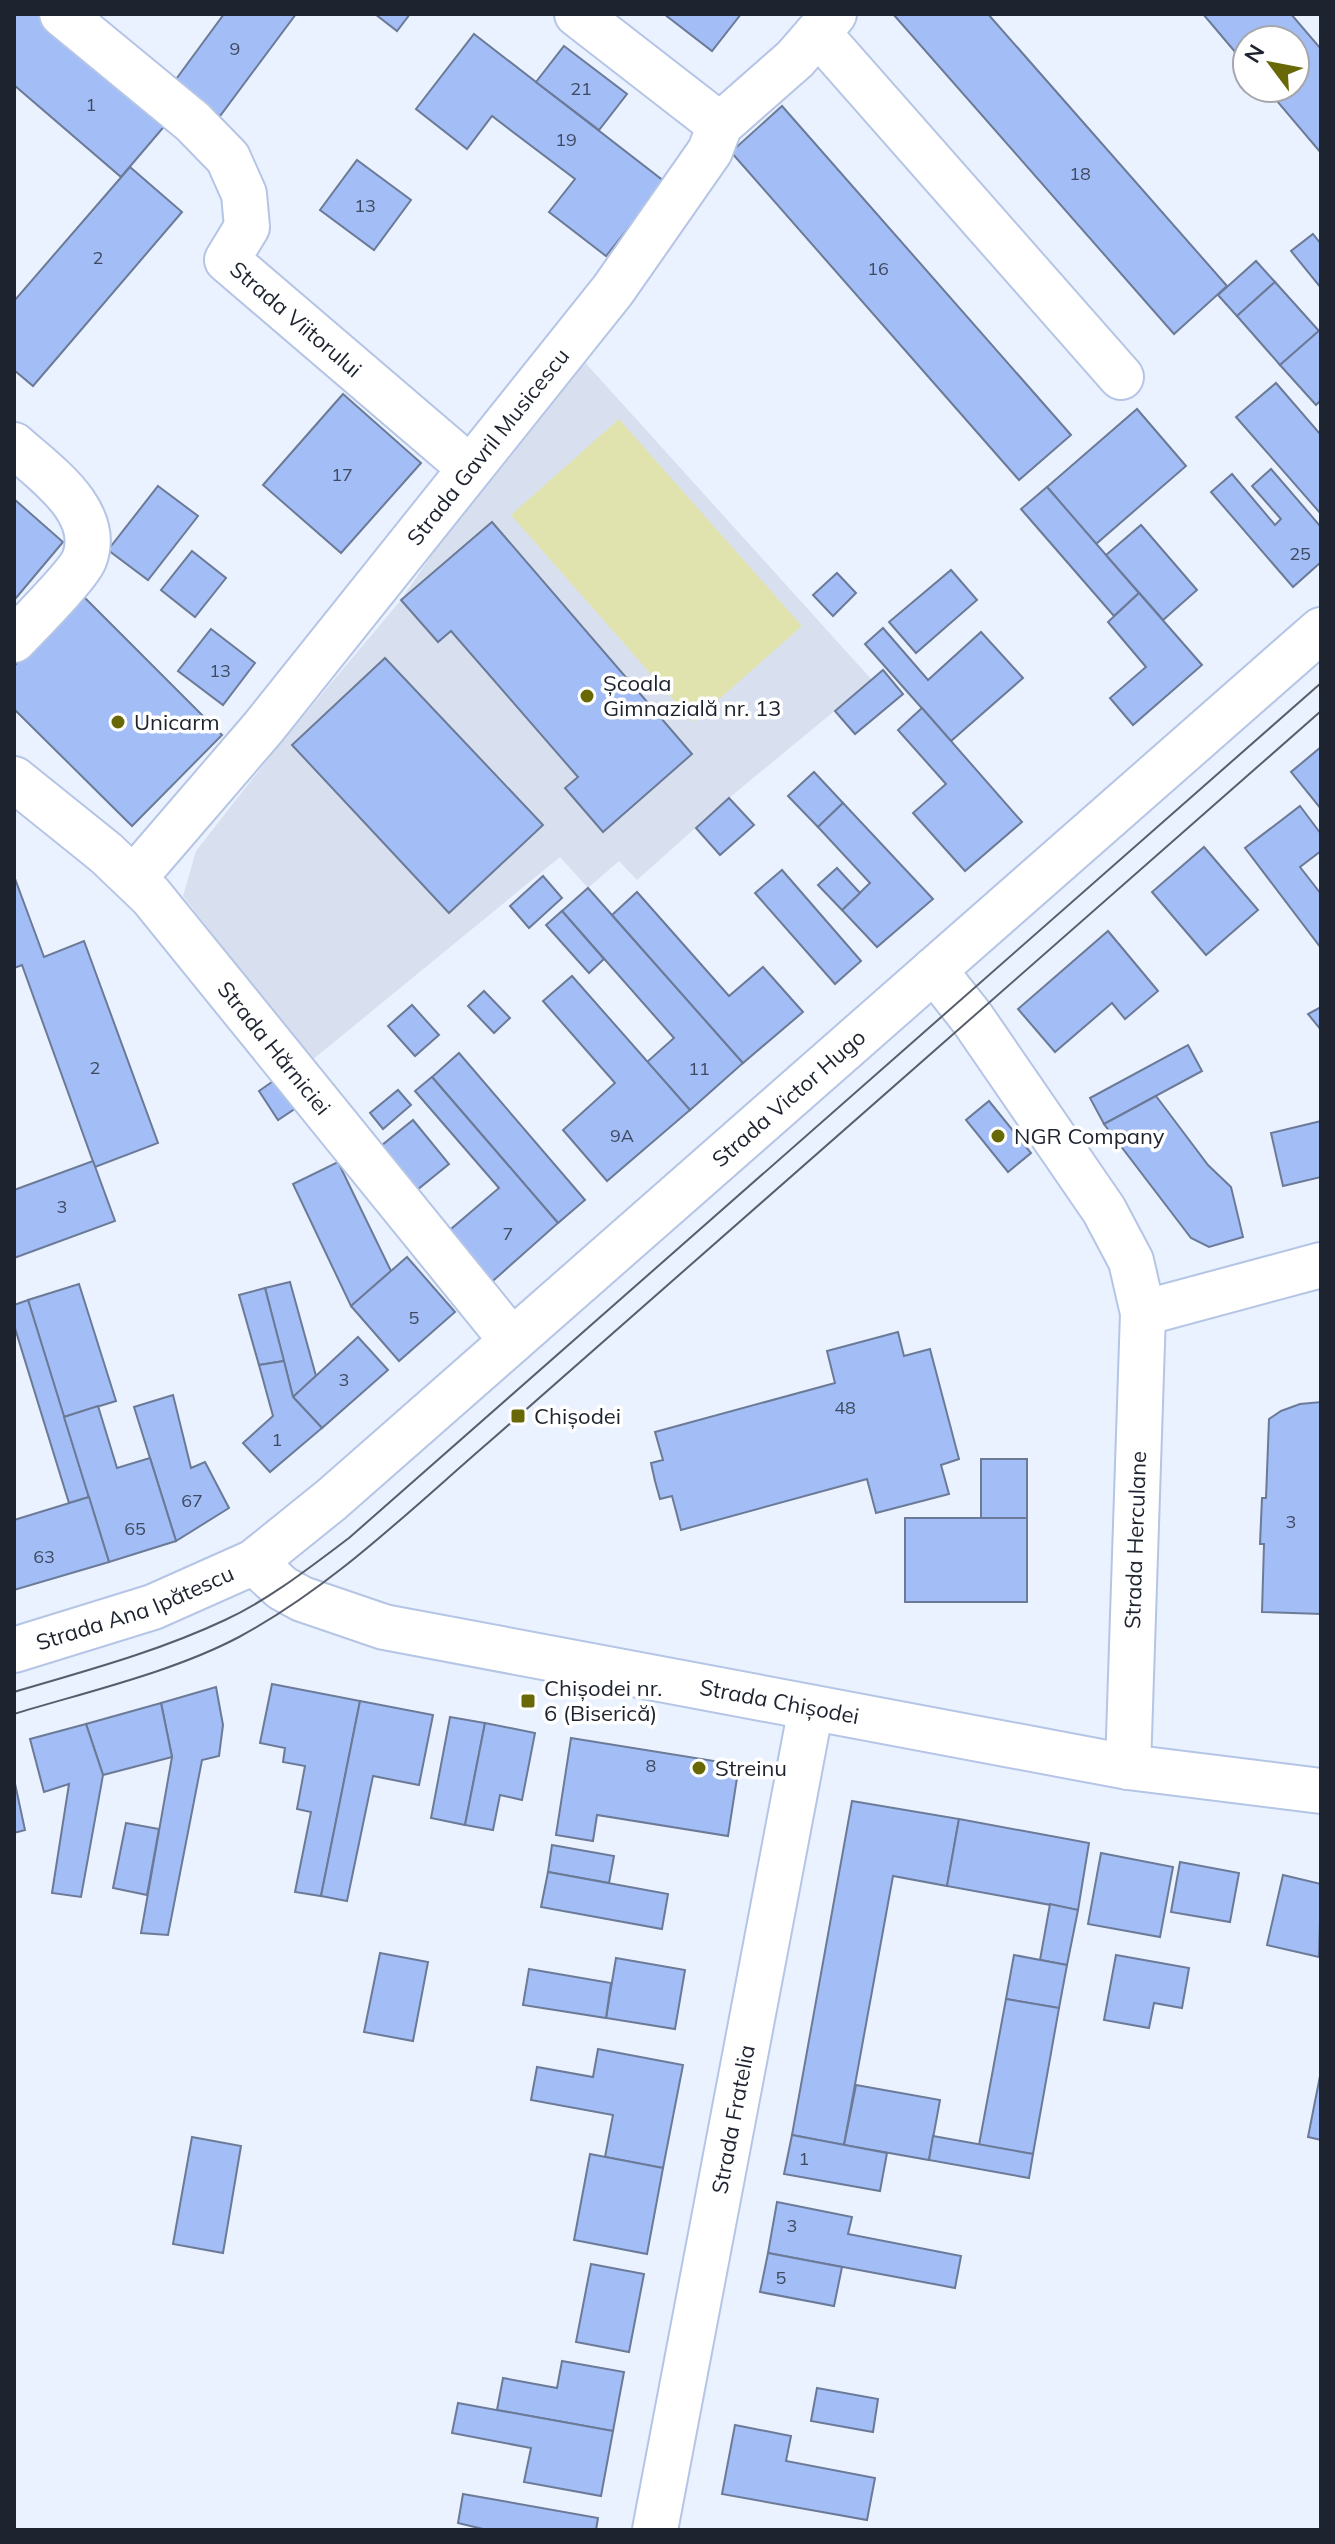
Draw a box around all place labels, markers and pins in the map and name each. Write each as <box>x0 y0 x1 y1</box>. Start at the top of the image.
place label: Școala Gimnazială nr. 13 <box>603 669 781 722</box>
marker: Școala Gimnazială nr. 13 <box>578 687 596 705</box>
place label: Unicarm <box>134 708 220 736</box>
marker: Unicarm <box>109 713 127 731</box>
place label: NGR Company <box>1014 1122 1165 1150</box>
marker: NGR Company <box>989 1127 1007 1145</box>
place label: Chișodei <box>534 1402 621 1430</box>
marker: Chișodei <box>509 1407 527 1425</box>
place label: Chișodei nr. 6 (Biserică) <box>544 1674 662 1727</box>
marker: Chișodei nr. 6 (Biserică) <box>519 1692 537 1710</box>
place label: Streinu <box>715 1754 787 1782</box>
marker: Streinu <box>690 1759 708 1777</box>

